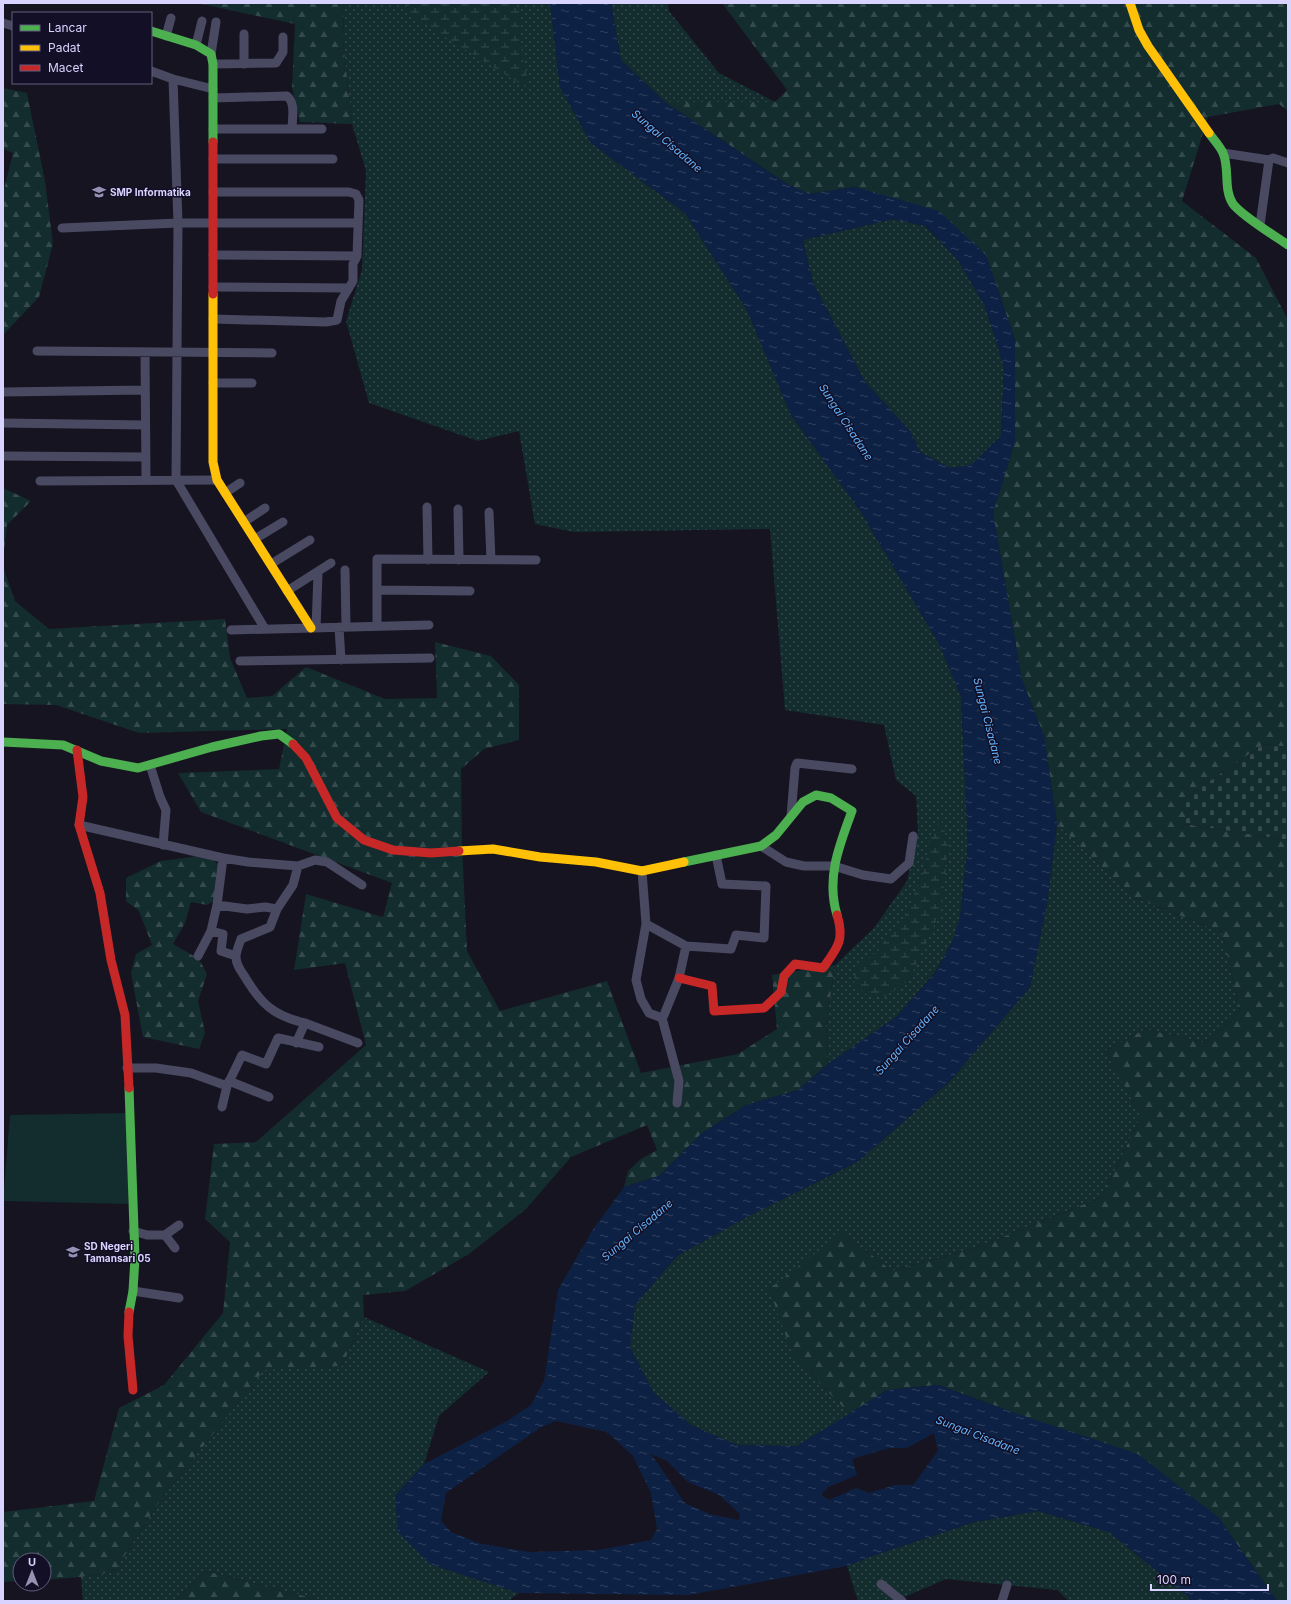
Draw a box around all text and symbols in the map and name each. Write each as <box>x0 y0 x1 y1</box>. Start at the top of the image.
legend <box>12 12 152 84</box>
text: Lancar <box>48 20 87 35</box>
text: Padat <box>48 40 80 55</box>
text: Macet <box>48 60 83 75</box>
water label: Sungai Cisadane <box>629 107 705 175</box>
school or university icon: SMP Informatika <box>91 184 107 200</box>
place label: SMP Informatika <box>110 186 191 198</box>
water label: Sungai Cisadane <box>816 381 876 463</box>
water label: Sungai Cisadane <box>970 676 1006 766</box>
water label: Sungai Cisadane <box>872 1002 942 1078</box>
water label: Sungai Cisadane <box>598 1196 676 1264</box>
place label: SD Negeri Tamansari 05 <box>84 1240 151 1264</box>
school or university icon: SD Negeri Tamansari 05 <box>65 1244 81 1260</box>
water label: Sungai Cisadane <box>934 1413 1022 1457</box>
north arrow <box>12 1552 52 1592</box>
text: U <box>28 1555 36 1569</box>
scale bar <box>1151 1566 1268 1592</box>
text: 100 m <box>1157 1572 1191 1587</box>

